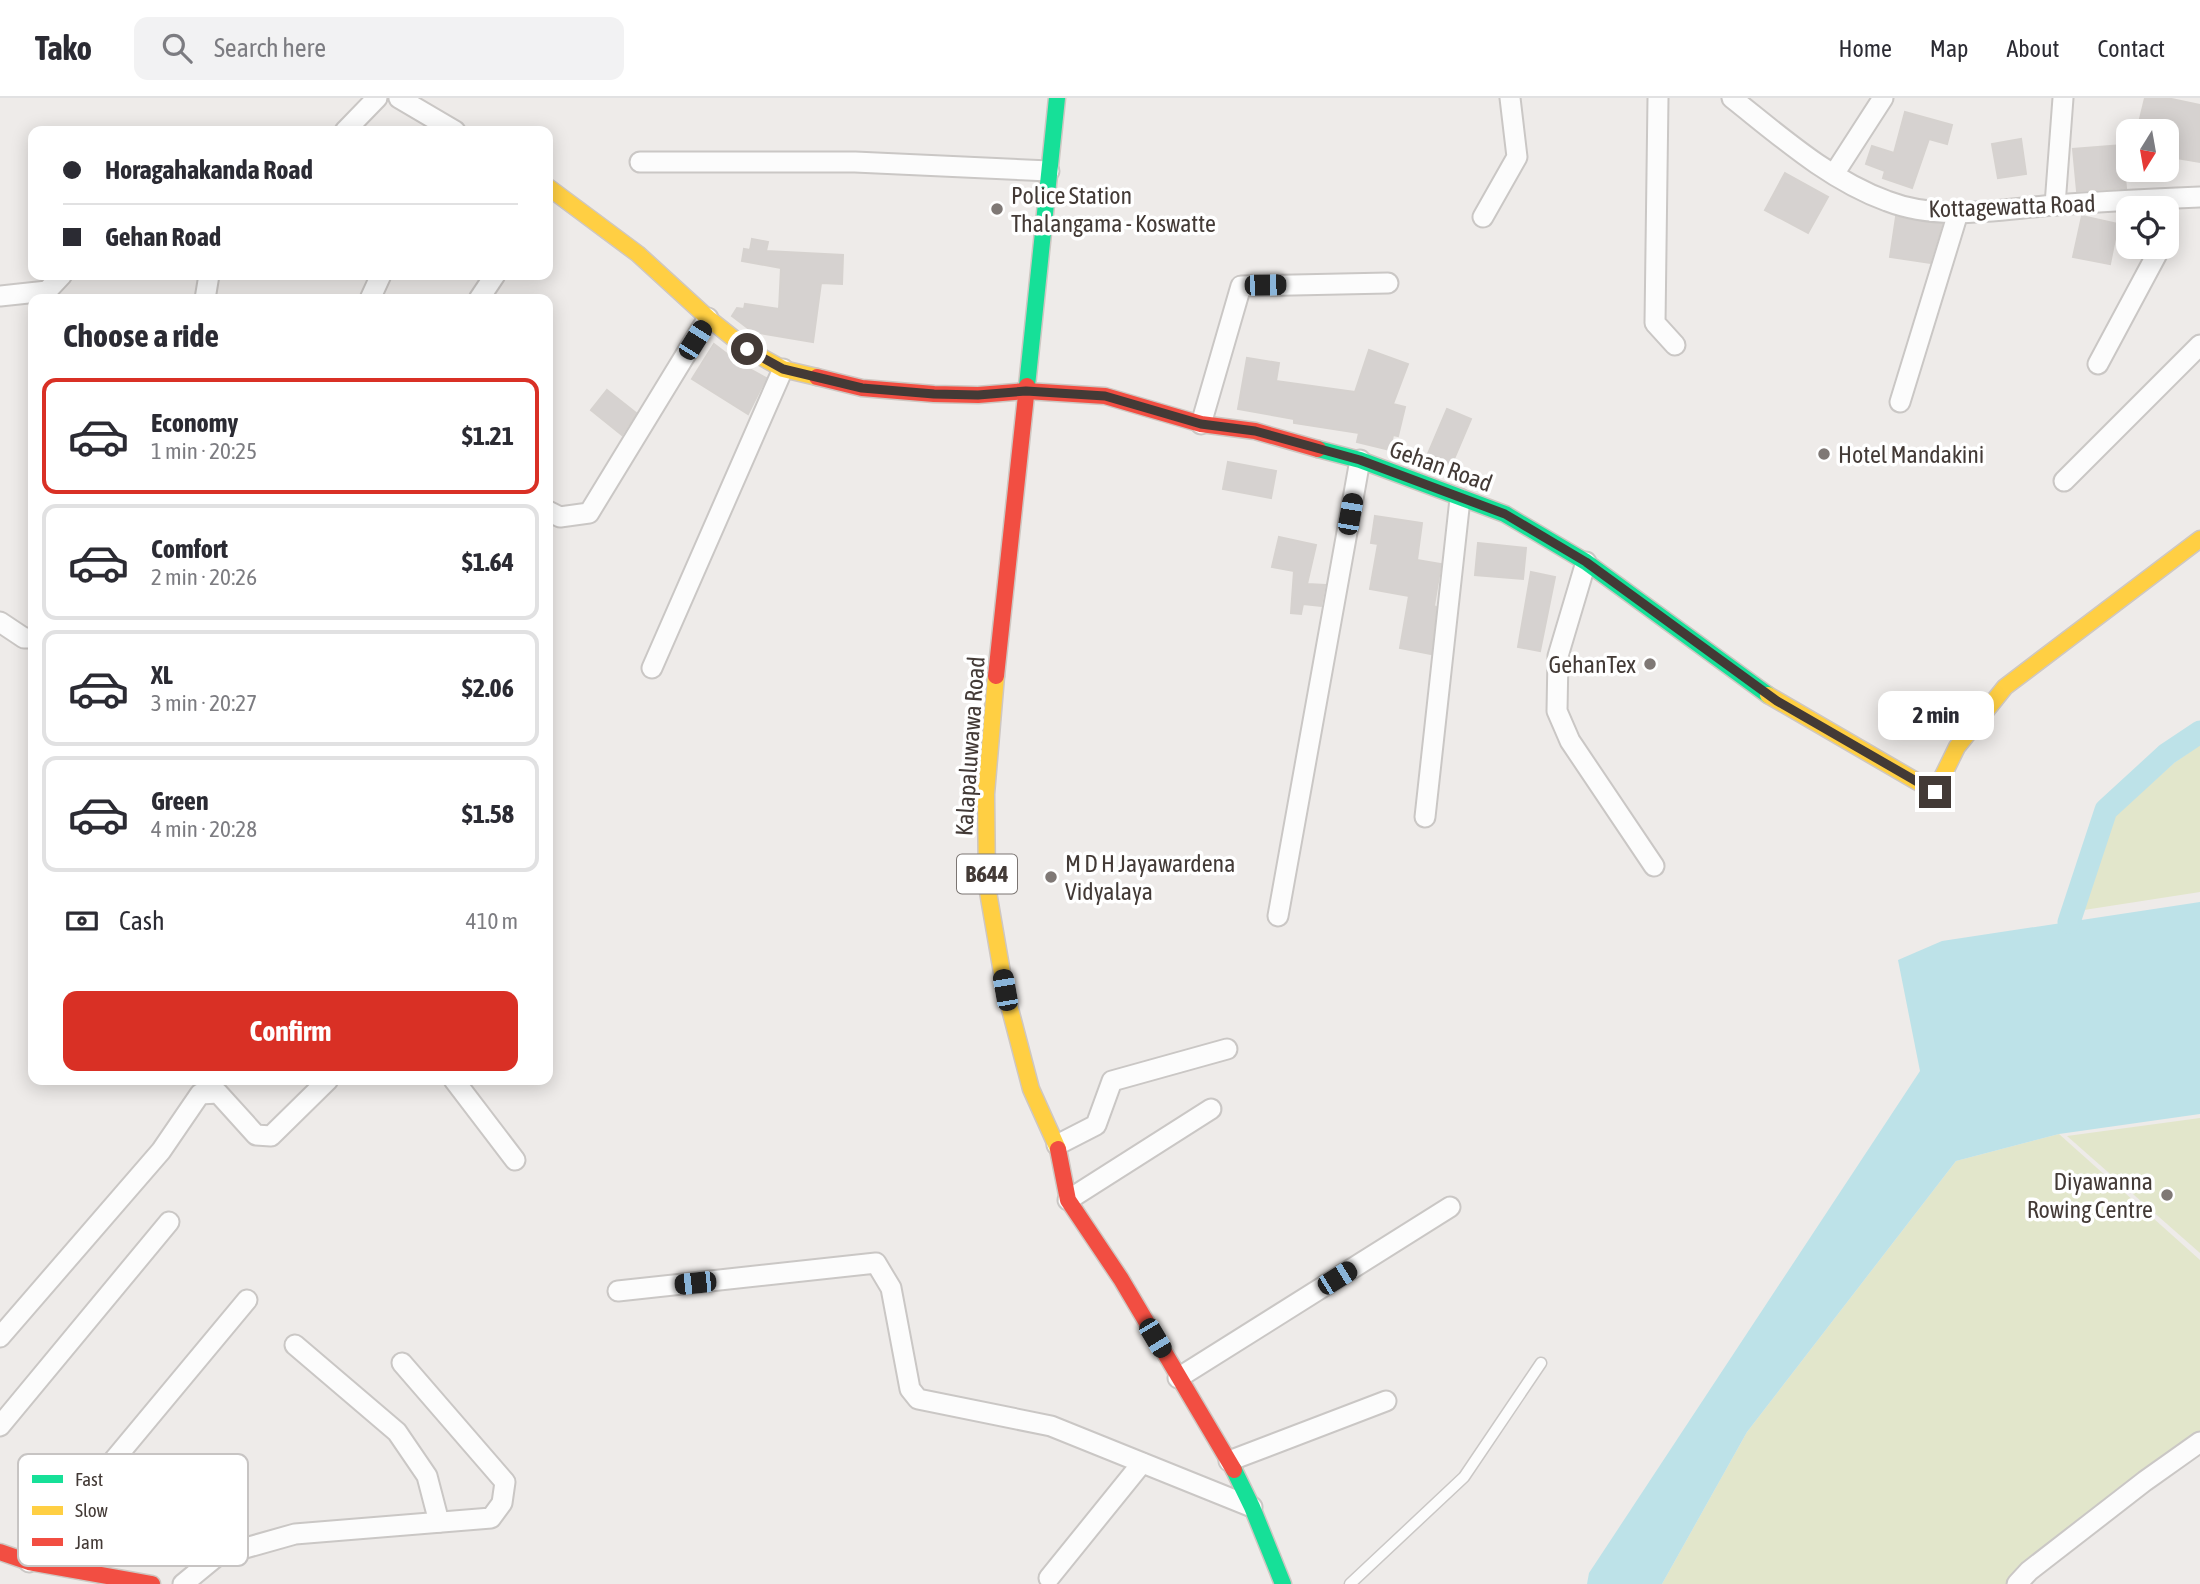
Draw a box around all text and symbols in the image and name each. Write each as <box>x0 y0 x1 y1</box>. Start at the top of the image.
search box <box>134 17 624 80</box>
text: Tako <box>35 29 92 67</box>
icon: search <box>158 29 196 67</box>
text: Search here <box>214 33 326 63</box>
text: Home <box>1838 35 1892 62</box>
text: Map <box>1930 35 1968 62</box>
text: About <box>2006 35 2059 62</box>
text: Contact <box>2097 35 2165 62</box>
north arrow <box>2116 119 2179 182</box>
map controls <box>2116 119 2179 259</box>
text: Horagahakanda Road <box>105 155 313 185</box>
place label: Police Station Thalangama - Koswatte <box>1011 182 1216 237</box>
street label: Kottagewatta Road <box>1928 190 2096 222</box>
button: locate <box>2116 196 2179 259</box>
marker: Police Station Thalangama - Koswatte <box>989 201 1005 217</box>
text: Gehan Road <box>105 222 221 252</box>
car <box>1244 274 1287 296</box>
text: Choose a ride <box>63 317 219 354</box>
car <box>675 317 716 363</box>
route start <box>731 333 763 365</box>
icon: car <box>67 405 130 468</box>
text: Economy <box>151 408 238 438</box>
text: $1.21 <box>462 421 514 451</box>
street label: Gehan Road <box>1386 435 1496 497</box>
text: 1 min · 20:25 <box>151 438 257 464</box>
place label: Hotel Mandakini <box>1838 441 1984 468</box>
marker: Hotel Mandakini <box>1816 446 1832 462</box>
car <box>1337 491 1364 537</box>
icon: car <box>67 531 130 594</box>
text: Comfort <box>151 534 228 564</box>
text: $1.64 <box>462 547 514 577</box>
text: 2 min · 20:26 <box>151 564 257 590</box>
place label: GehanTex <box>1548 651 1636 678</box>
street label: Kalapaluwawa Road <box>950 655 990 837</box>
marker: GehanTex <box>1642 656 1658 672</box>
icon: car <box>67 657 130 720</box>
text: XL <box>151 660 173 690</box>
text: $2.06 <box>462 673 514 703</box>
text: 3 min · 20:27 <box>151 690 257 716</box>
callout: 2 min <box>1877 690 1993 740</box>
text: 2 min <box>1913 702 1959 728</box>
route end <box>1919 776 1951 808</box>
icon: car <box>67 783 130 846</box>
text: Green <box>151 786 209 816</box>
text: $1.58 <box>462 799 514 829</box>
text: 4 min · 20:28 <box>151 816 257 842</box>
place label: M D H Jayawardena Vidyalaya <box>1065 850 1235 905</box>
road number: B644 <box>957 854 1017 894</box>
marker: M D H Jayawardena Vidyalaya <box>1043 869 1059 885</box>
icon: cash <box>63 902 101 940</box>
text: Cash <box>119 906 165 936</box>
text: 410 m <box>466 908 518 934</box>
car <box>992 967 1019 1013</box>
button: Confirm <box>63 991 518 1071</box>
place label: Diyawanna Rowing Centre <box>2027 1168 2153 1223</box>
marker: Diyawanna Rowing Centre <box>2159 1187 2175 1203</box>
car <box>1314 1258 1361 1298</box>
car <box>674 1270 717 1296</box>
car <box>1136 1315 1175 1361</box>
legend <box>18 1454 248 1566</box>
text: Fast <box>75 1468 103 1490</box>
text: Slow <box>75 1499 109 1521</box>
text: Jam <box>75 1531 104 1553</box>

